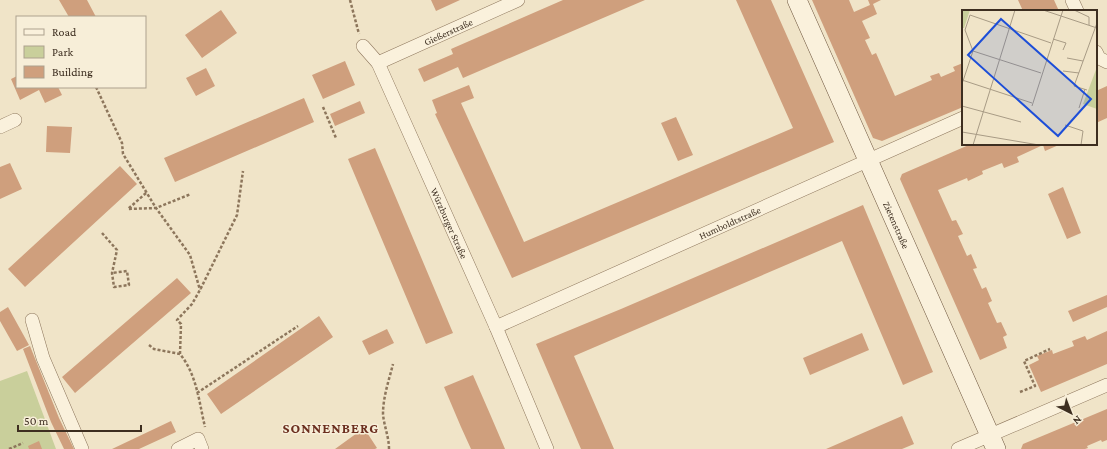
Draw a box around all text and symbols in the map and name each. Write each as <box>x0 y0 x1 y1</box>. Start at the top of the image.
inset map <box>962 10 1097 145</box>
legend <box>16 16 146 88</box>
street label: Gießerstraße <box>422 16 475 48</box>
text: Road <box>52 25 77 39</box>
text: Park <box>52 45 74 59</box>
text: Building <box>52 65 93 79</box>
street label: Würzburger Straße <box>428 186 470 261</box>
street label: Zietenstraße <box>881 200 912 251</box>
street label: Humboldtstraße <box>697 204 763 241</box>
north arrow <box>1051 393 1091 433</box>
scale bar <box>18 407 141 433</box>
text: N <box>1071 413 1084 428</box>
text: 50 m <box>24 414 49 428</box>
district label: SONNENBERG <box>283 420 379 436</box>

